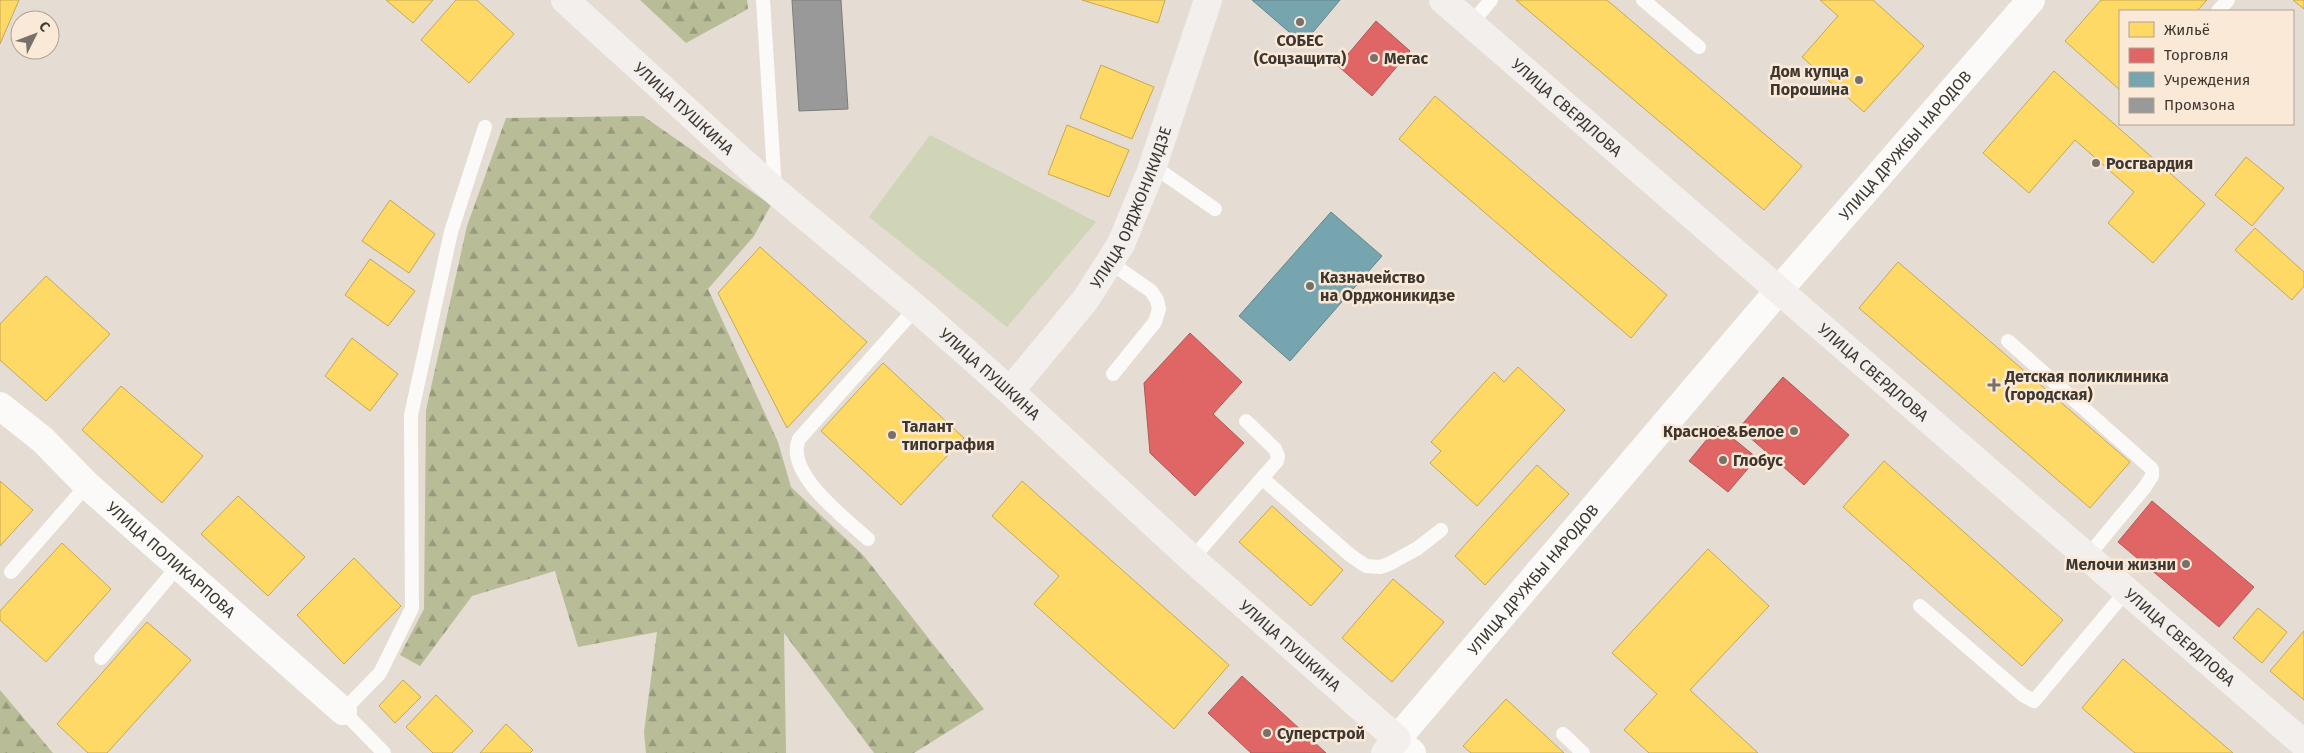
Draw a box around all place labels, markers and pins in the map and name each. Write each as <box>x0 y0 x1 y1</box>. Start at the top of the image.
marker: СОБЕС (Соцзащита) <box>1294 16 1306 28</box>
place label: СОБЕС (Соцзащита) <box>1254 31 1346 68</box>
place label: Мегас <box>1384 49 1428 68</box>
marker: Мегас <box>1368 52 1380 64</box>
place label: Дом купца Порошина <box>1769 62 1849 99</box>
marker: Дом купца Порошина <box>1853 74 1865 86</box>
place label: Росгвардия <box>2106 154 2193 173</box>
marker: Росгвардия <box>2090 157 2102 169</box>
place label: Казначейство на Орджоникидзе <box>1320 268 1455 305</box>
marker: Казначейство на Орджоникидзе <box>1304 280 1316 292</box>
place label: Детская поликлиника (городская) <box>2004 367 2169 404</box>
marker: Детская поликлиника (городская) <box>1987 378 2001 392</box>
place label: Талант типография <box>902 417 995 454</box>
place label: Красное&Белое <box>1663 422 1784 441</box>
marker: Красное&Белое <box>1788 425 1800 437</box>
marker: Талант типография <box>886 429 898 441</box>
place label: Глобус <box>1733 451 1783 470</box>
marker: Глобус <box>1717 454 1729 466</box>
place label: Мелочи жизни <box>2066 555 2176 574</box>
marker: Мелочи жизни <box>2180 558 2192 570</box>
place label: Суперстрой <box>1277 724 1365 743</box>
marker: Суперстрой <box>1261 727 1273 739</box>

